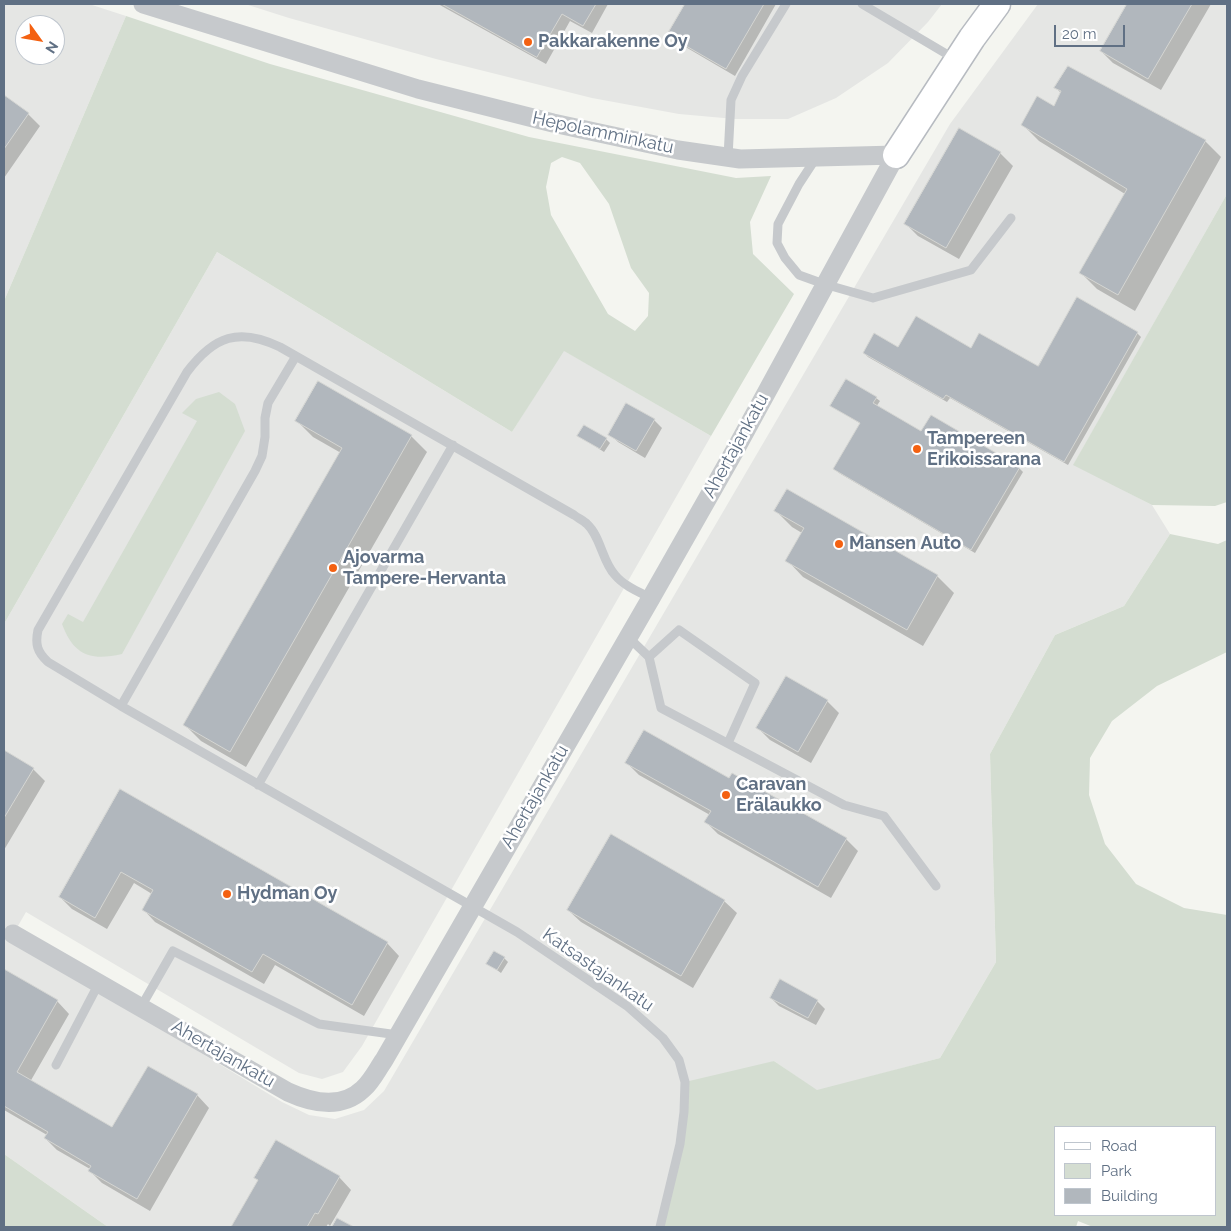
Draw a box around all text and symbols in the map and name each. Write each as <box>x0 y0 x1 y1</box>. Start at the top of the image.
north arrow <box>15 15 65 65</box>
scale bar <box>1056 15 1127 47</box>
text: 20 m <box>1062 25 1097 43</box>
place label: Pakkarakenne Oy <box>538 31 688 53</box>
marker: Pakkarakenne Oy <box>522 36 534 48</box>
text: N <box>42 39 61 56</box>
street label: Hepolamminkatu <box>530 107 676 159</box>
street label: Ahertajankatu <box>699 390 773 502</box>
place label: Tampereen Erikoissarana <box>927 428 1041 470</box>
marker: Tampereen Erikoissarana <box>911 443 923 455</box>
place label: Mansen Auto <box>849 533 961 555</box>
marker: Mansen Auto <box>833 538 845 550</box>
place label: Ajovarma Tampere-Hervanta <box>343 547 506 590</box>
marker: Ajovarma Tampere-Hervanta <box>327 562 339 574</box>
street label: Ahertajankatu <box>497 741 573 853</box>
place label: Caravan Erälaukko <box>736 774 822 816</box>
marker: Caravan Erälaukko <box>720 789 732 801</box>
place label: Hydman Oy <box>237 883 337 905</box>
marker: Hydman Oy <box>221 888 233 900</box>
street label: Katsastajankatu <box>538 924 658 1016</box>
street label: Ahertajankatu <box>167 1016 279 1092</box>
legend <box>1054 1126 1216 1216</box>
text: Road <box>1101 1137 1137 1155</box>
text: Park <box>1101 1162 1132 1180</box>
text: Building <box>1101 1187 1158 1205</box>

